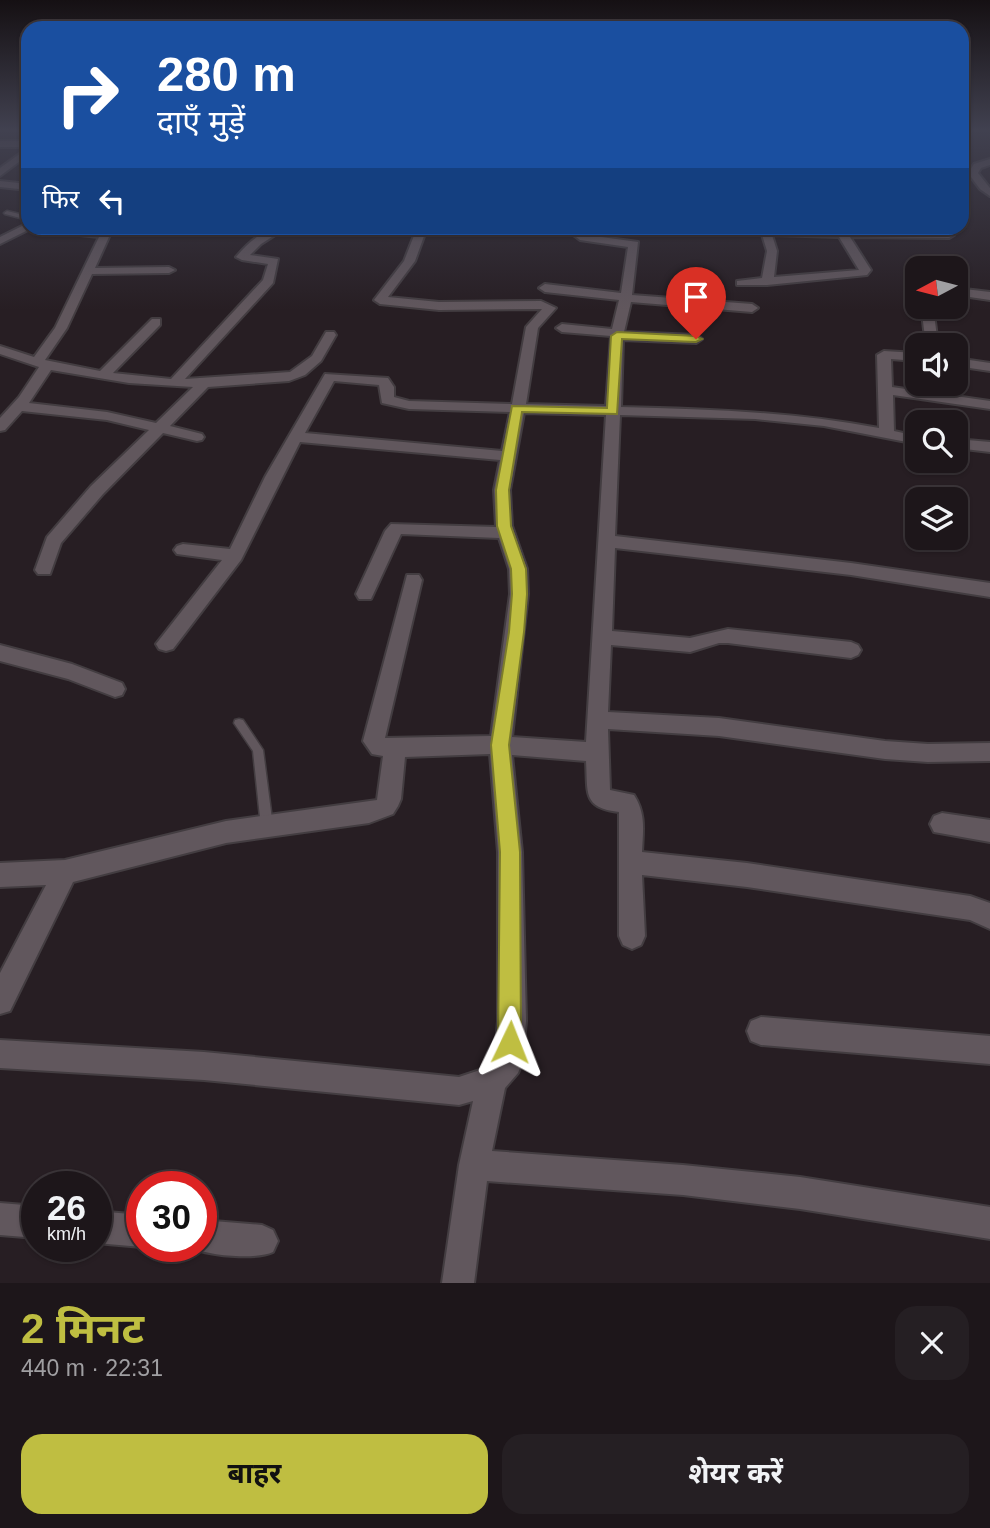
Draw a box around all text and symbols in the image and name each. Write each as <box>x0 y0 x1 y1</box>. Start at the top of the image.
text: 280 m <box>157 47 296 101</box>
icon: right <box>42 49 133 140</box>
text: दाएँ मुड़ें <box>157 104 245 140</box>
icon: left <box>93 182 131 220</box>
text: फिर <box>42 184 79 214</box>
north arrow <box>905 256 968 318</box>
map controls <box>905 256 968 550</box>
pin <box>666 267 726 339</box>
icon: arrive <box>677 278 715 316</box>
button: sound <box>905 333 968 396</box>
button: search <box>905 410 968 473</box>
button: layers <box>905 487 968 550</box>
position arrow <box>473 1005 547 1079</box>
speed limit sign: 30 <box>126 1171 217 1262</box>
text: 26 <box>47 1188 86 1227</box>
text: km/h <box>47 1224 86 1244</box>
text: 2 मिनट <box>21 1305 144 1352</box>
button: close <box>895 1306 969 1380</box>
text: 440 m · 22:31 <box>21 1355 163 1381</box>
button: बाहर <box>21 1434 488 1514</box>
button: शेयर करें <box>502 1434 969 1514</box>

